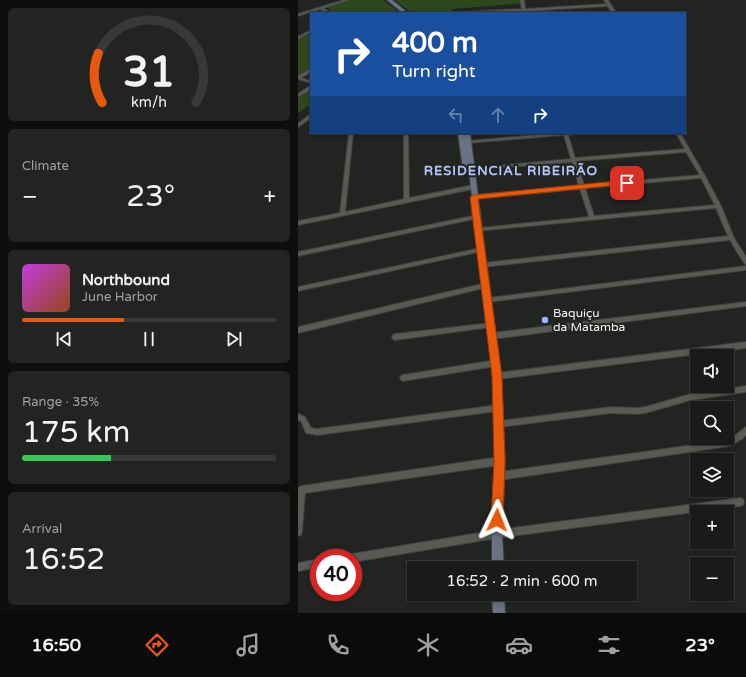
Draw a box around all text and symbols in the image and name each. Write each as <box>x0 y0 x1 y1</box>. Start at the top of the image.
text: 400 m <box>392 26 478 60</box>
icon: right <box>326 28 378 80</box>
text: 31 <box>123 47 175 97</box>
text: Turn right <box>392 60 476 82</box>
text: km/h <box>131 93 167 110</box>
icon: left <box>445 104 467 126</box>
icon: ahead <box>487 104 509 126</box>
icon: right <box>529 104 551 126</box>
text: Climate <box>22 158 69 174</box>
district label: RESIDENCIAL RIBEIRÃO <box>424 162 598 179</box>
pin <box>610 166 644 200</box>
icon: arrive <box>616 172 638 194</box>
text: 23° <box>126 178 175 215</box>
text: − <box>22 184 38 210</box>
text: + <box>264 184 276 210</box>
text: Northbound <box>82 271 170 289</box>
text: June Harbor <box>82 289 158 305</box>
place label: Baquiçu da Matamba <box>553 306 625 334</box>
marker: Baquiçu da Matamba <box>540 315 550 325</box>
icon: previous <box>53 328 75 350</box>
icon: pause <box>138 328 160 350</box>
icon: next <box>223 328 245 350</box>
map controls <box>690 349 734 601</box>
button: sound <box>690 349 734 393</box>
text: Range · 35% <box>22 394 99 410</box>
button: search <box>690 401 734 445</box>
text: 175 km <box>22 414 130 451</box>
button: layers <box>690 453 734 497</box>
position arrow <box>476 499 518 541</box>
button: + <box>690 505 734 549</box>
text: Arrival <box>22 521 62 537</box>
text: 16:52 <box>22 541 105 578</box>
speed limit sign: 40 <box>310 549 362 601</box>
button: − <box>690 557 734 601</box>
text: 16:52 · 2 min · 600 m <box>447 572 597 590</box>
icon: directions <box>143 631 171 659</box>
icon: music <box>234 631 262 659</box>
icon: phone <box>324 631 352 659</box>
icon: climate <box>414 631 442 659</box>
icon: car <box>505 631 533 659</box>
icon: filters <box>595 631 623 659</box>
text: 16:50 <box>31 634 81 656</box>
text: 23° <box>685 634 715 656</box>

